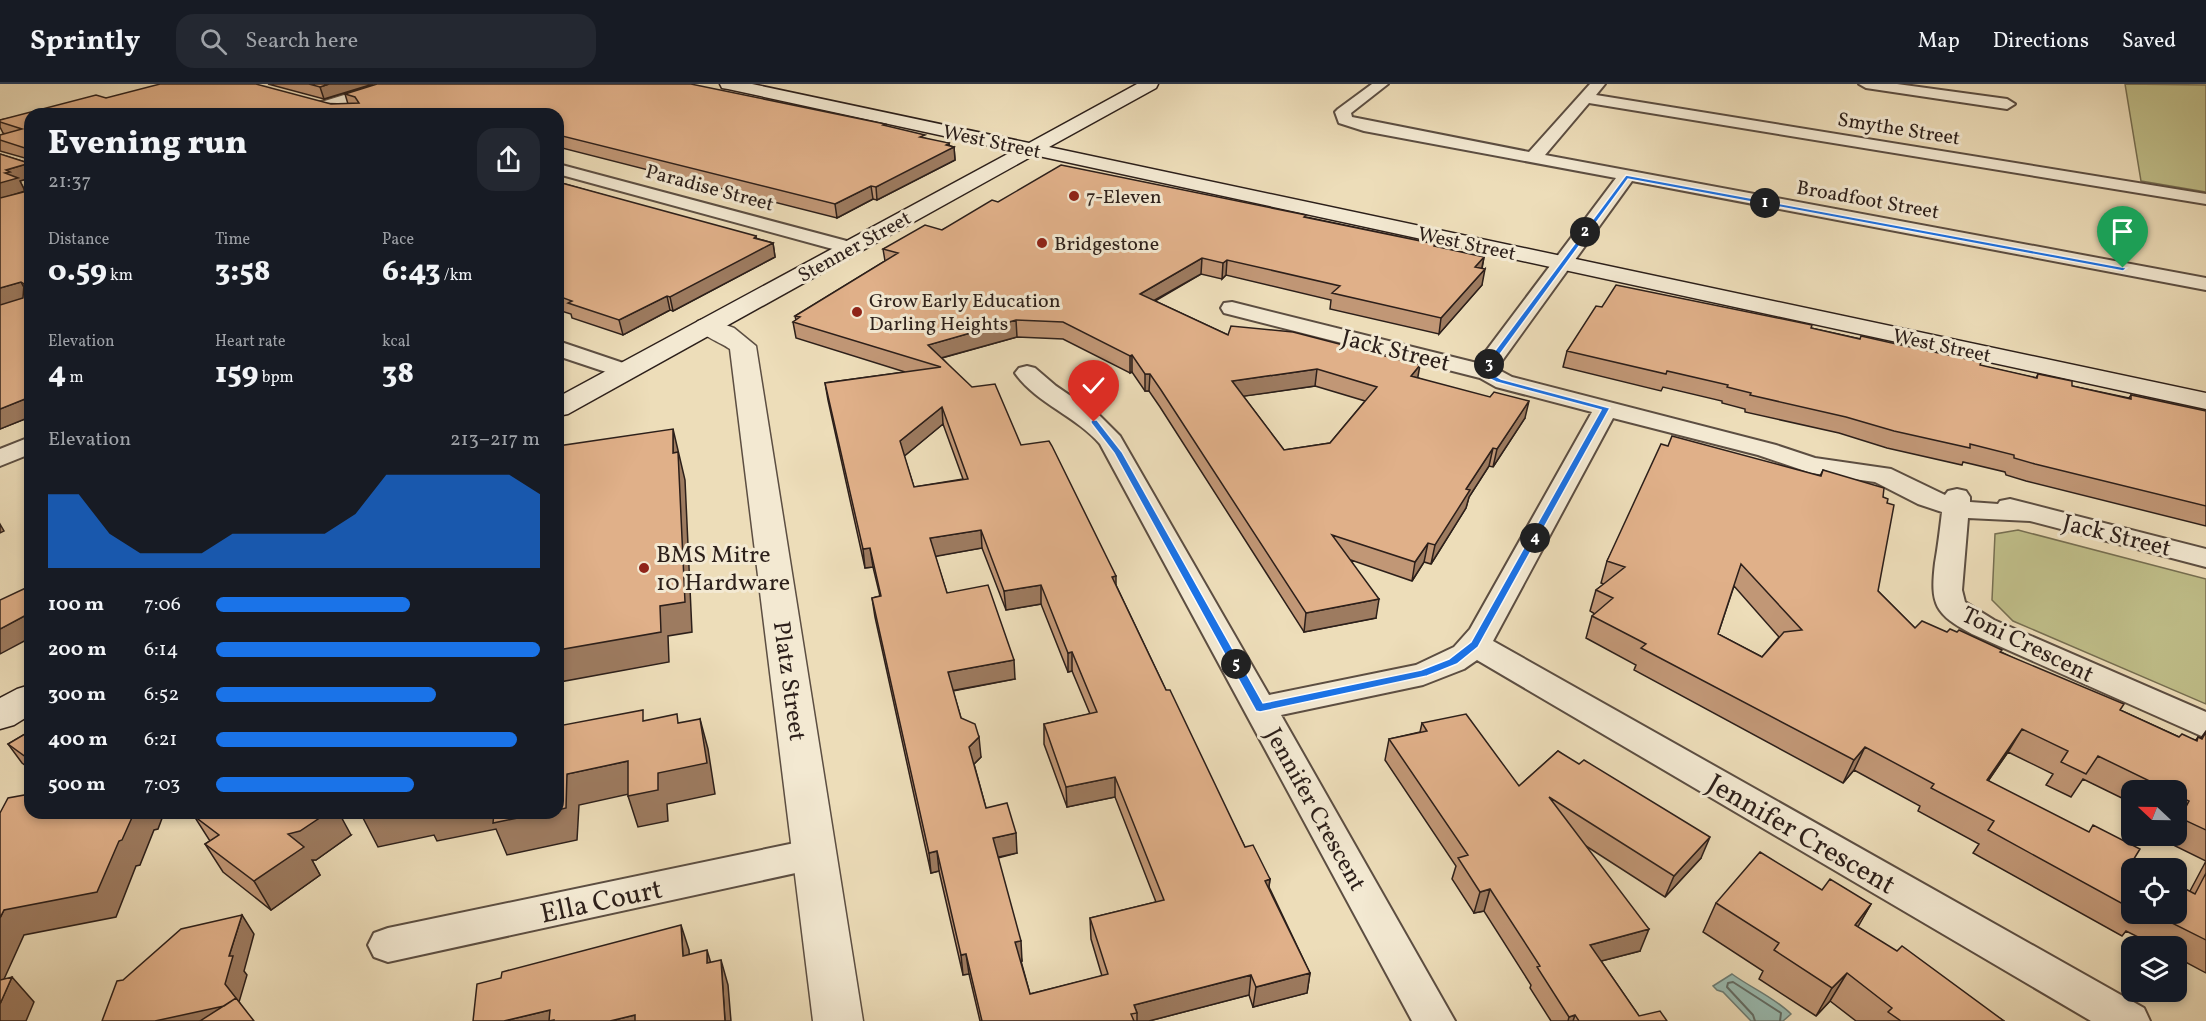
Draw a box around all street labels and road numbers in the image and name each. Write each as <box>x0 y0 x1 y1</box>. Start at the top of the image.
street label: Smythe Street <box>1835 106 1962 153</box>
street label: West Street <box>940 119 1043 167</box>
street label: Paradise Street <box>642 158 777 219</box>
street label: Broadfoot Street <box>1794 175 1941 227</box>
street label: Stenner Street <box>793 205 917 290</box>
street label: West Street <box>1415 221 1518 269</box>
street label: Jack Street <box>1338 322 1453 382</box>
street label: West Street <box>1890 323 1993 371</box>
street label: Jack Street <box>2059 507 2174 567</box>
street label: Toni Crescent <box>1955 599 2099 693</box>
street label: Platz Street <box>763 619 813 743</box>
street label: Jennifer Crescent <box>1255 722 1373 898</box>
street label: Jennifer Crescent <box>1699 765 1902 905</box>
street label: Ella Court <box>537 871 666 934</box>

